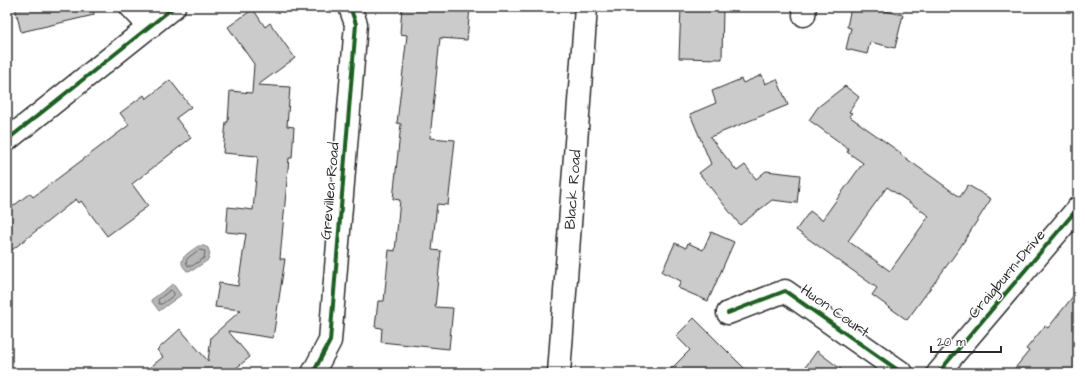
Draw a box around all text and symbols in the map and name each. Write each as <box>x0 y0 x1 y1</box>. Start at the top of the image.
street label: Grevillea Road <box>315 141 345 241</box>
street label: Black Road <box>559 149 586 230</box>
street label: Craigburn Drive <box>963 225 1051 324</box>
street label: Huon Court <box>796 280 874 342</box>
scale bar <box>931 328 1001 354</box>
text: 20 m <box>937 334 966 351</box>

